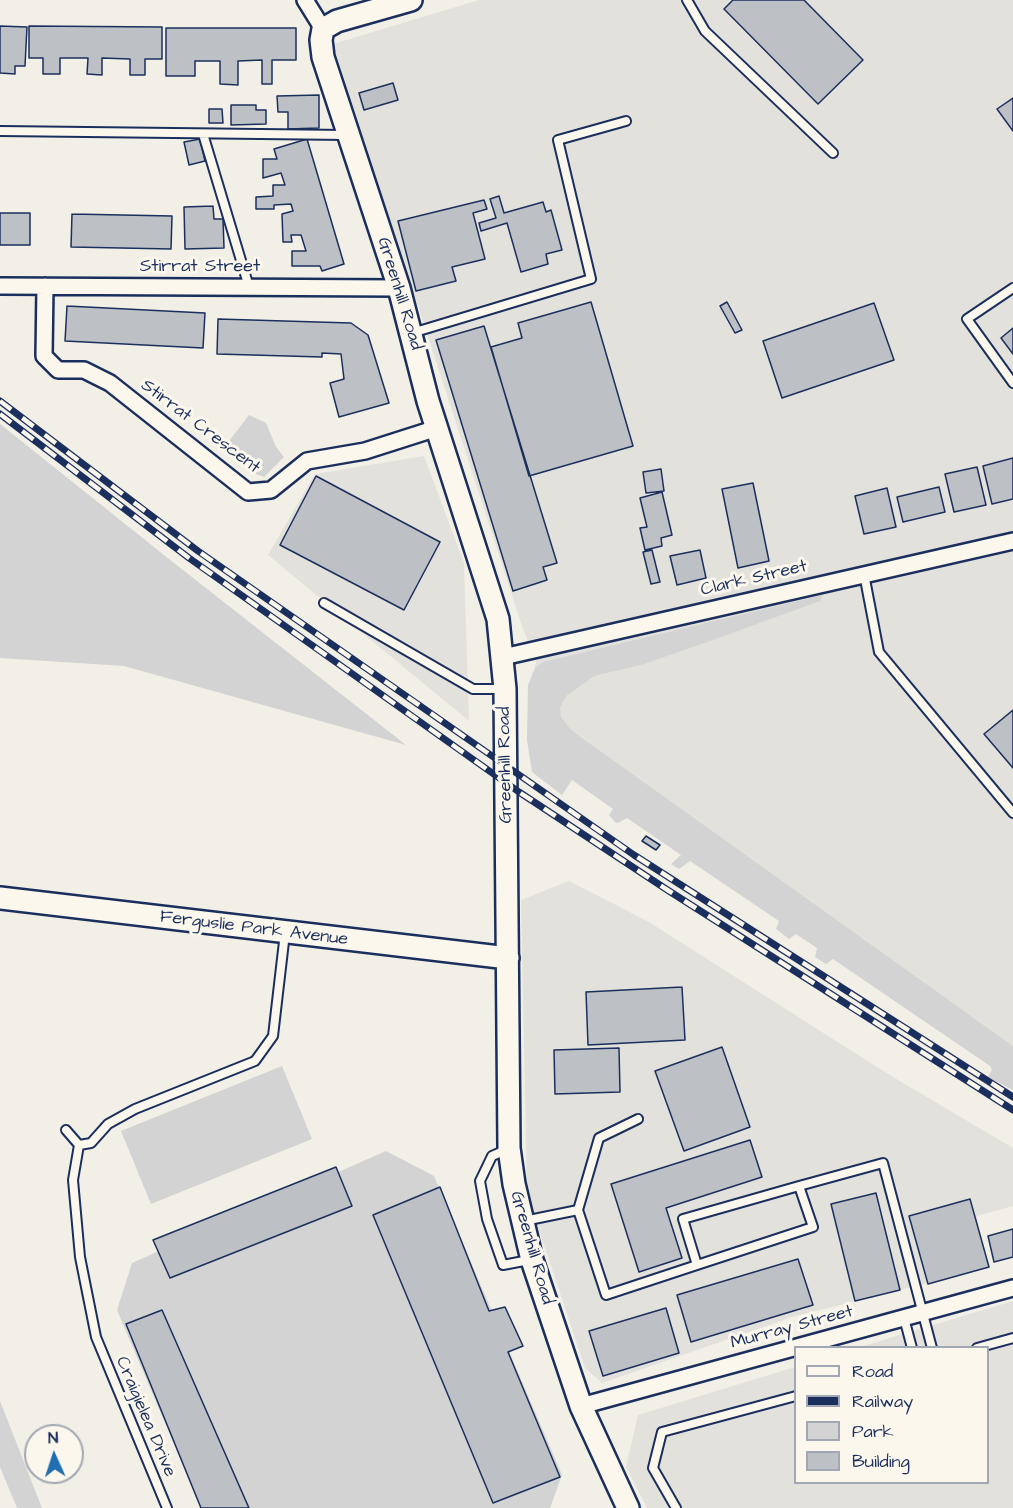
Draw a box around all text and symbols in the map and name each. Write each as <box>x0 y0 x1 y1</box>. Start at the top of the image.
street label: Greenhill Road <box>372 235 426 353</box>
street label: Stirrat Street <box>140 256 260 278</box>
street label: Stirrat Crescent <box>136 375 264 479</box>
street label: Clark Street <box>699 556 809 602</box>
street label: Greenhill Road <box>494 706 518 824</box>
street label: Ferguslie Park Avenue <box>159 907 349 951</box>
street label: Greenhill Road <box>505 1189 557 1307</box>
street label: Murray Street <box>729 1301 855 1355</box>
legend <box>794 1346 989 1484</box>
street label: Craigielea Drive <box>110 1354 180 1480</box>
text: Road <box>852 1359 893 1384</box>
text: Railway <box>852 1389 913 1414</box>
text: Park <box>852 1419 894 1444</box>
north arrow <box>24 1424 84 1484</box>
text: N <box>48 1427 59 1449</box>
text: Building <box>852 1449 910 1474</box>

